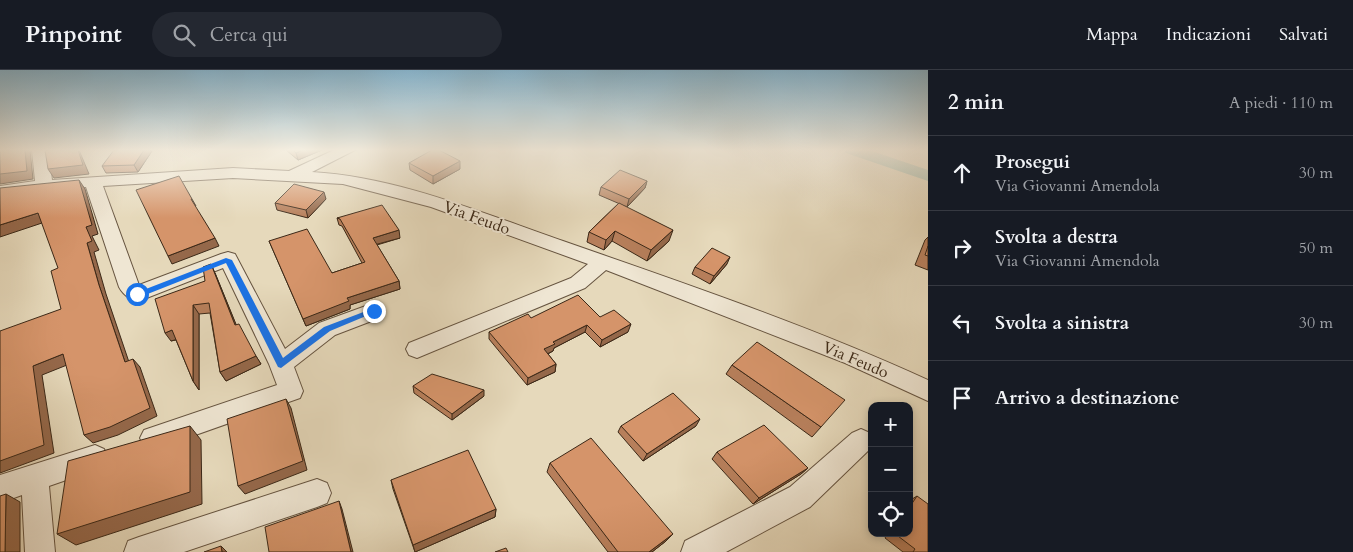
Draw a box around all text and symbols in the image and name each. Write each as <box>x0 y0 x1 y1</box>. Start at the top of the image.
search box <box>152 12 502 57</box>
text: Pinpoint <box>25 18 122 51</box>
icon: search <box>170 21 198 49</box>
text: Cerca qui <box>210 22 288 48</box>
text: Mappa <box>1086 22 1138 47</box>
text: Indicazioni <box>1166 22 1251 47</box>
text: Salvati <box>1279 22 1328 47</box>
text: 2 min <box>948 88 1004 117</box>
text: A piedi · 110 m <box>1229 92 1333 114</box>
text: Prosegui <box>995 149 1070 175</box>
icon: ahead <box>948 159 976 187</box>
text: 30 m <box>1299 162 1333 184</box>
text: Via Giovanni Amendola <box>995 175 1160 197</box>
street label: Via Feudo <box>440 196 514 240</box>
text: Svolta a destra <box>995 224 1118 250</box>
icon: right <box>948 234 976 262</box>
text: 50 m <box>1299 237 1333 259</box>
text: Via Giovanni Amendola <box>995 250 1160 272</box>
route start <box>126 283 149 306</box>
route end <box>363 300 386 323</box>
icon: left <box>948 309 976 337</box>
text: Svolta a sinistra <box>995 310 1129 336</box>
text: 30 m <box>1299 312 1333 334</box>
street label: Via Feudo <box>819 336 892 384</box>
icon: arrive <box>948 384 976 412</box>
text: Arrivo a destinazione <box>995 385 1179 411</box>
map controls <box>868 402 913 537</box>
button: + <box>868 402 913 447</box>
button: − <box>868 447 913 492</box>
button: locate <box>868 492 913 537</box>

